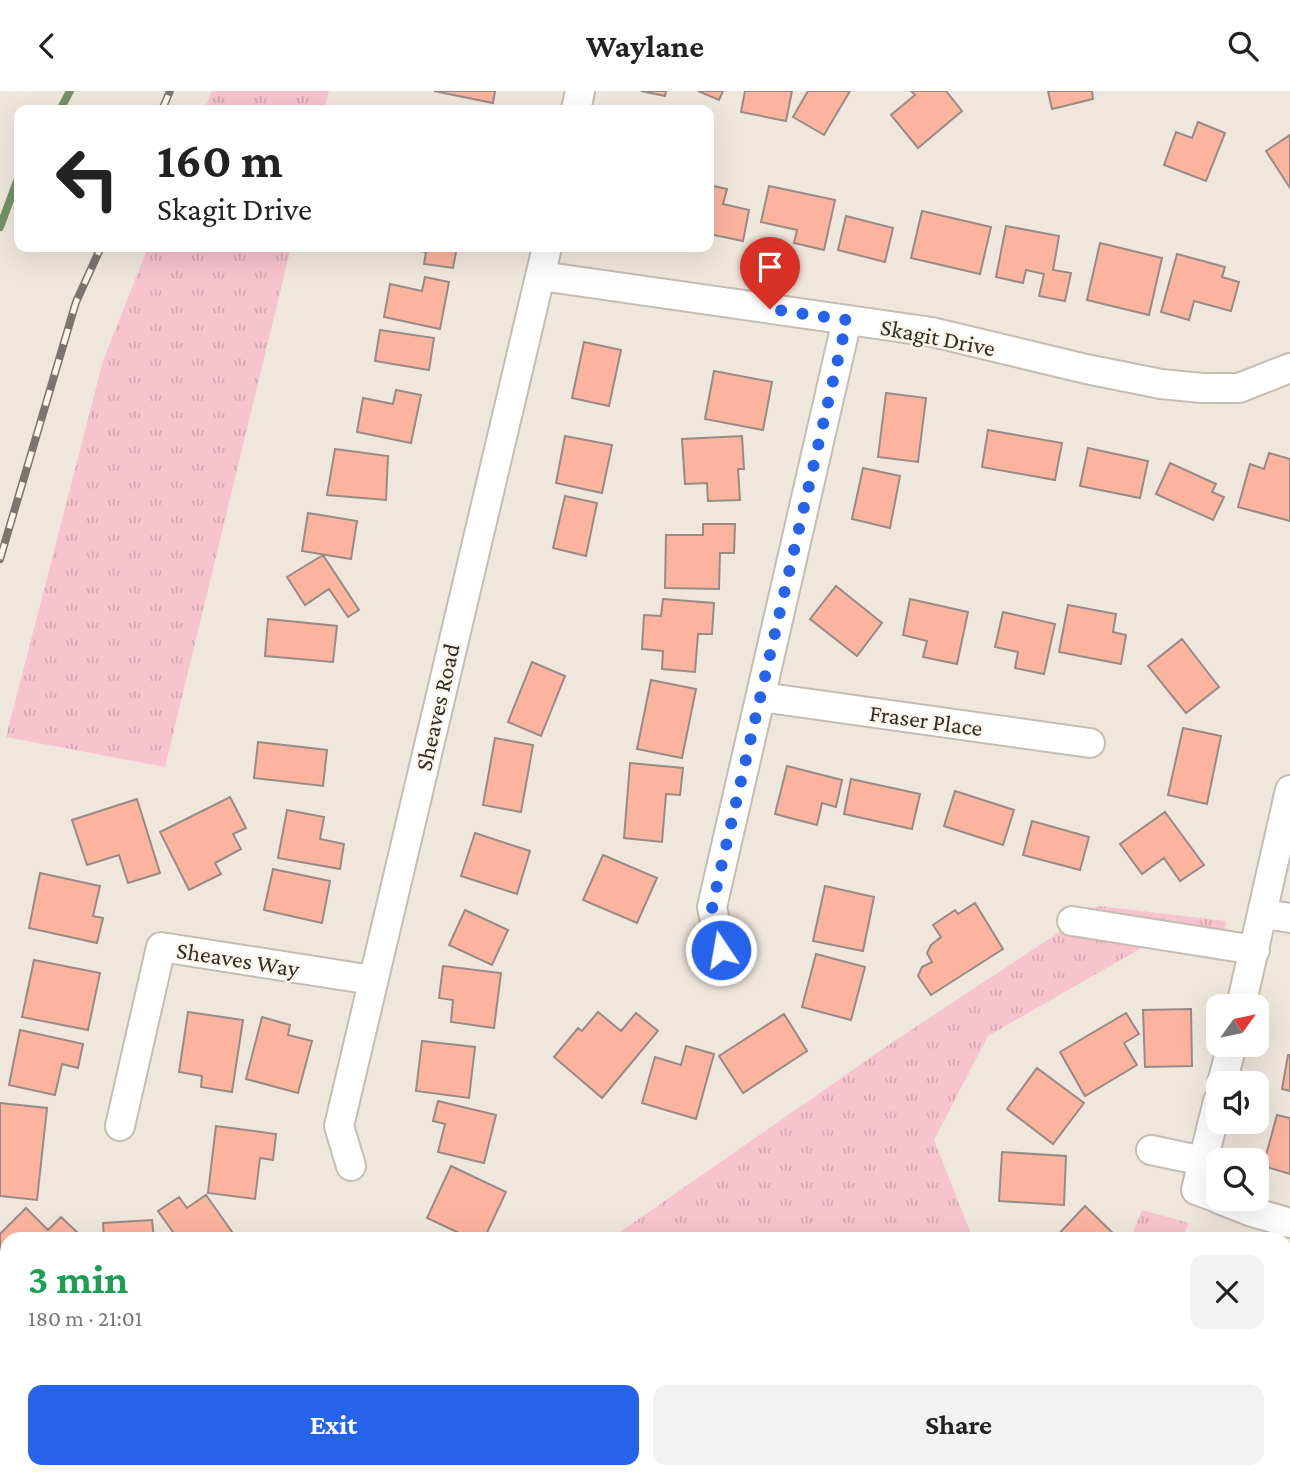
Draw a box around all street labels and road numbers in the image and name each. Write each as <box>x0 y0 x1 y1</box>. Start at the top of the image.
street label: Skagit Drive <box>878 313 998 361</box>
street label: Sheaves Road <box>409 640 465 773</box>
street label: Fraser Place <box>868 699 984 741</box>
street label: Sheaves Way <box>175 936 302 982</box>

